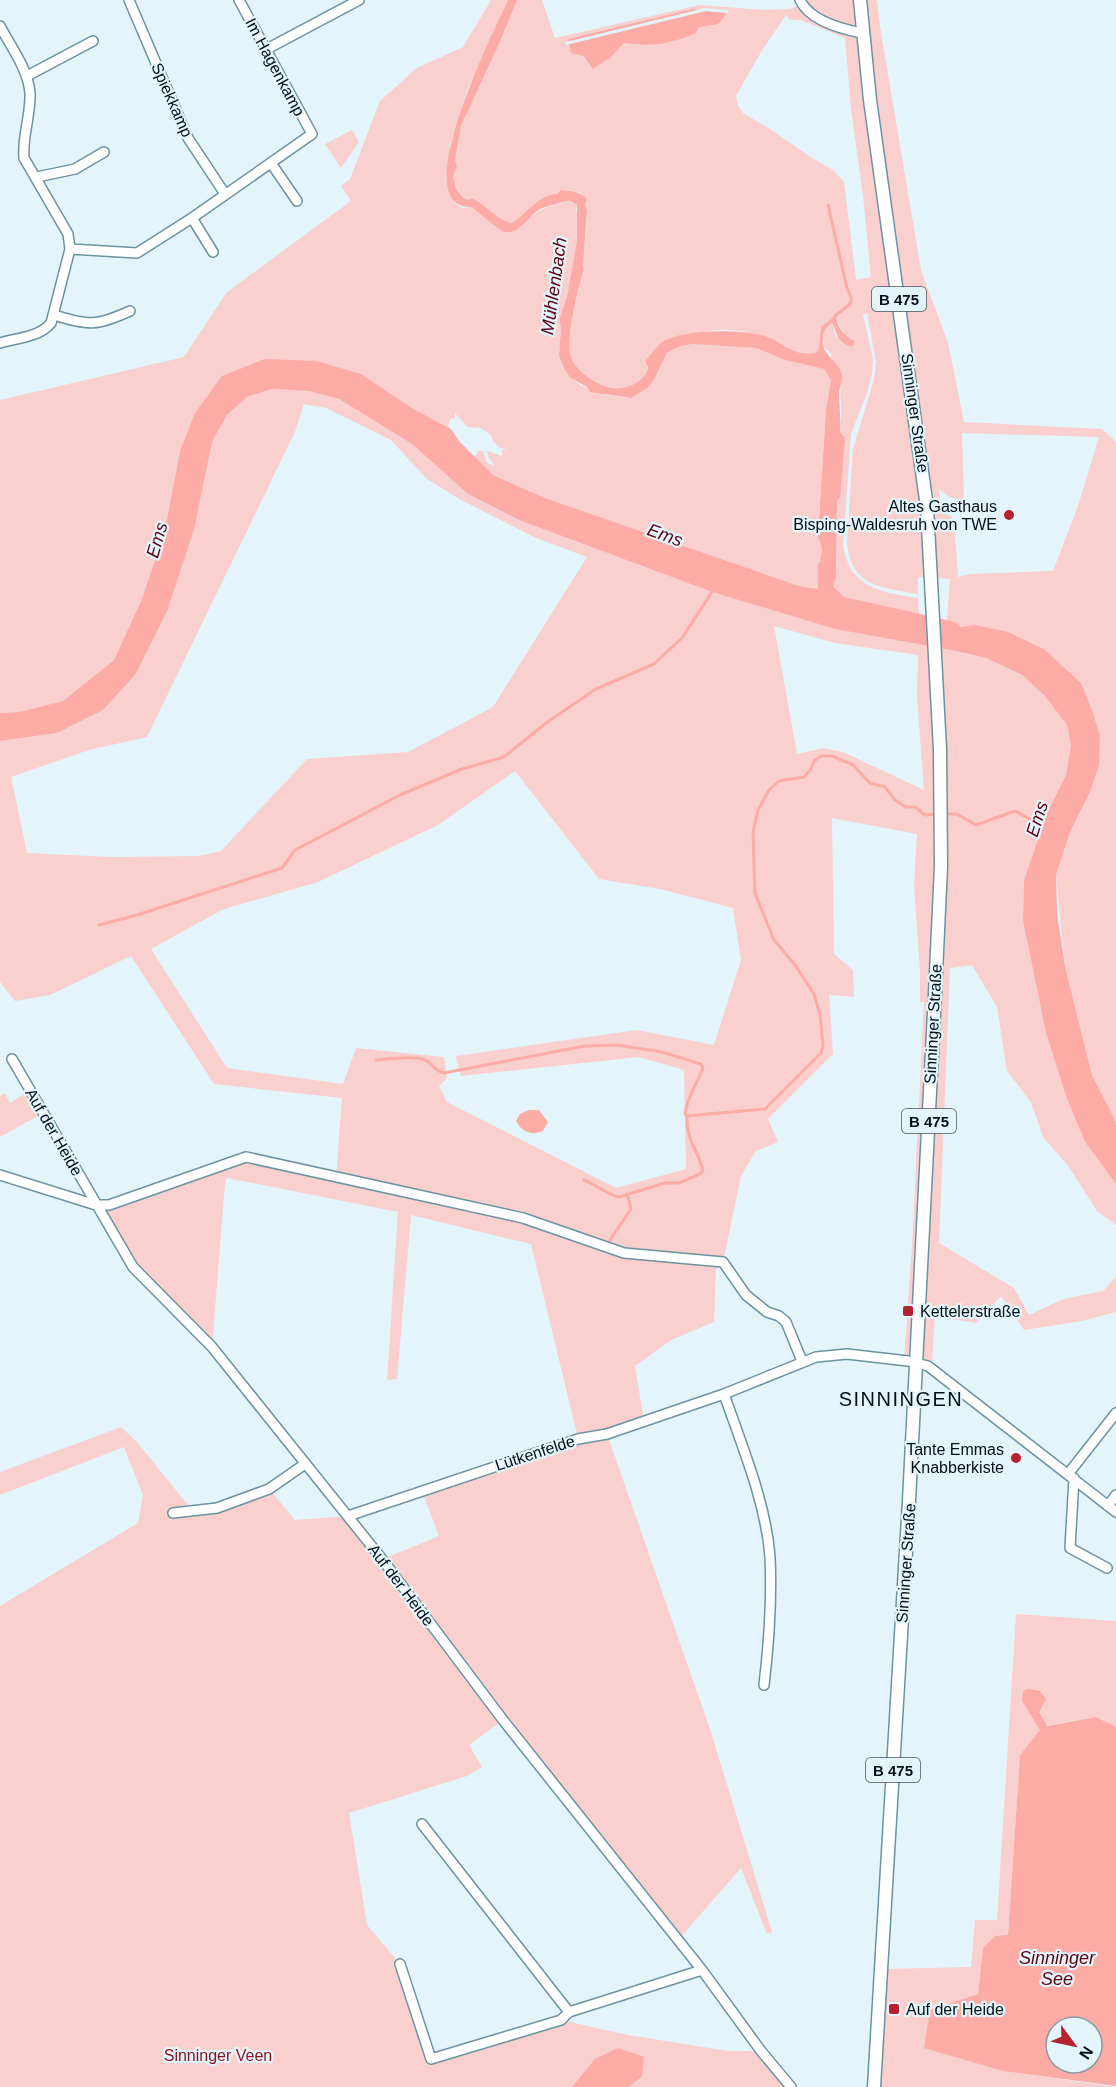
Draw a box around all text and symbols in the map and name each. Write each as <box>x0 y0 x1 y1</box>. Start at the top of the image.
street label: Im Hagenkamp <box>242 15 308 119</box>
street label: Spiekkamp <box>148 60 196 140</box>
water label: Mühlenbach <box>537 236 571 336</box>
road number: B 475 <box>872 287 926 311</box>
street label: Sinninger Straße <box>898 352 932 474</box>
place label: Altes Gasthaus Bisping-Waldesruh von TWE <box>793 498 997 533</box>
marker: Altes Gasthaus Bisping-Waldesruh von TWE <box>1002 508 1016 522</box>
water label: Ems <box>645 519 685 551</box>
water label: Ems <box>142 520 172 560</box>
water label: Ems <box>1022 799 1052 839</box>
street label: Sinninger Straße <box>921 964 945 1084</box>
street label: Auf der Heide <box>22 1085 86 1179</box>
road number: B 475 <box>902 1109 956 1133</box>
place label: Kettelerstraße <box>920 1303 1021 1320</box>
marker: Kettelerstraße <box>901 1304 915 1318</box>
district label: SINNINGEN <box>839 1388 963 1410</box>
street label: Lütkenfelde <box>493 1432 577 1474</box>
place label: Tante Emmas Knabberkiste <box>906 1441 1004 1476</box>
marker: Tante Emmas Knabberkiste <box>1009 1451 1023 1465</box>
street label: Sinninger Straße <box>893 1502 919 1623</box>
street label: Auf der Heide <box>365 1541 437 1629</box>
road number: B 475 <box>866 1758 920 1782</box>
water label: Sinninger See <box>1019 1948 1096 1989</box>
place label: Auf der Heide <box>906 2001 1004 2018</box>
marker: Auf der Heide <box>887 2002 901 2016</box>
north arrow <box>1044 2015 1104 2075</box>
text: N <box>1076 2043 1096 2062</box>
park label: Sinninger Veen <box>164 2047 272 2064</box>

